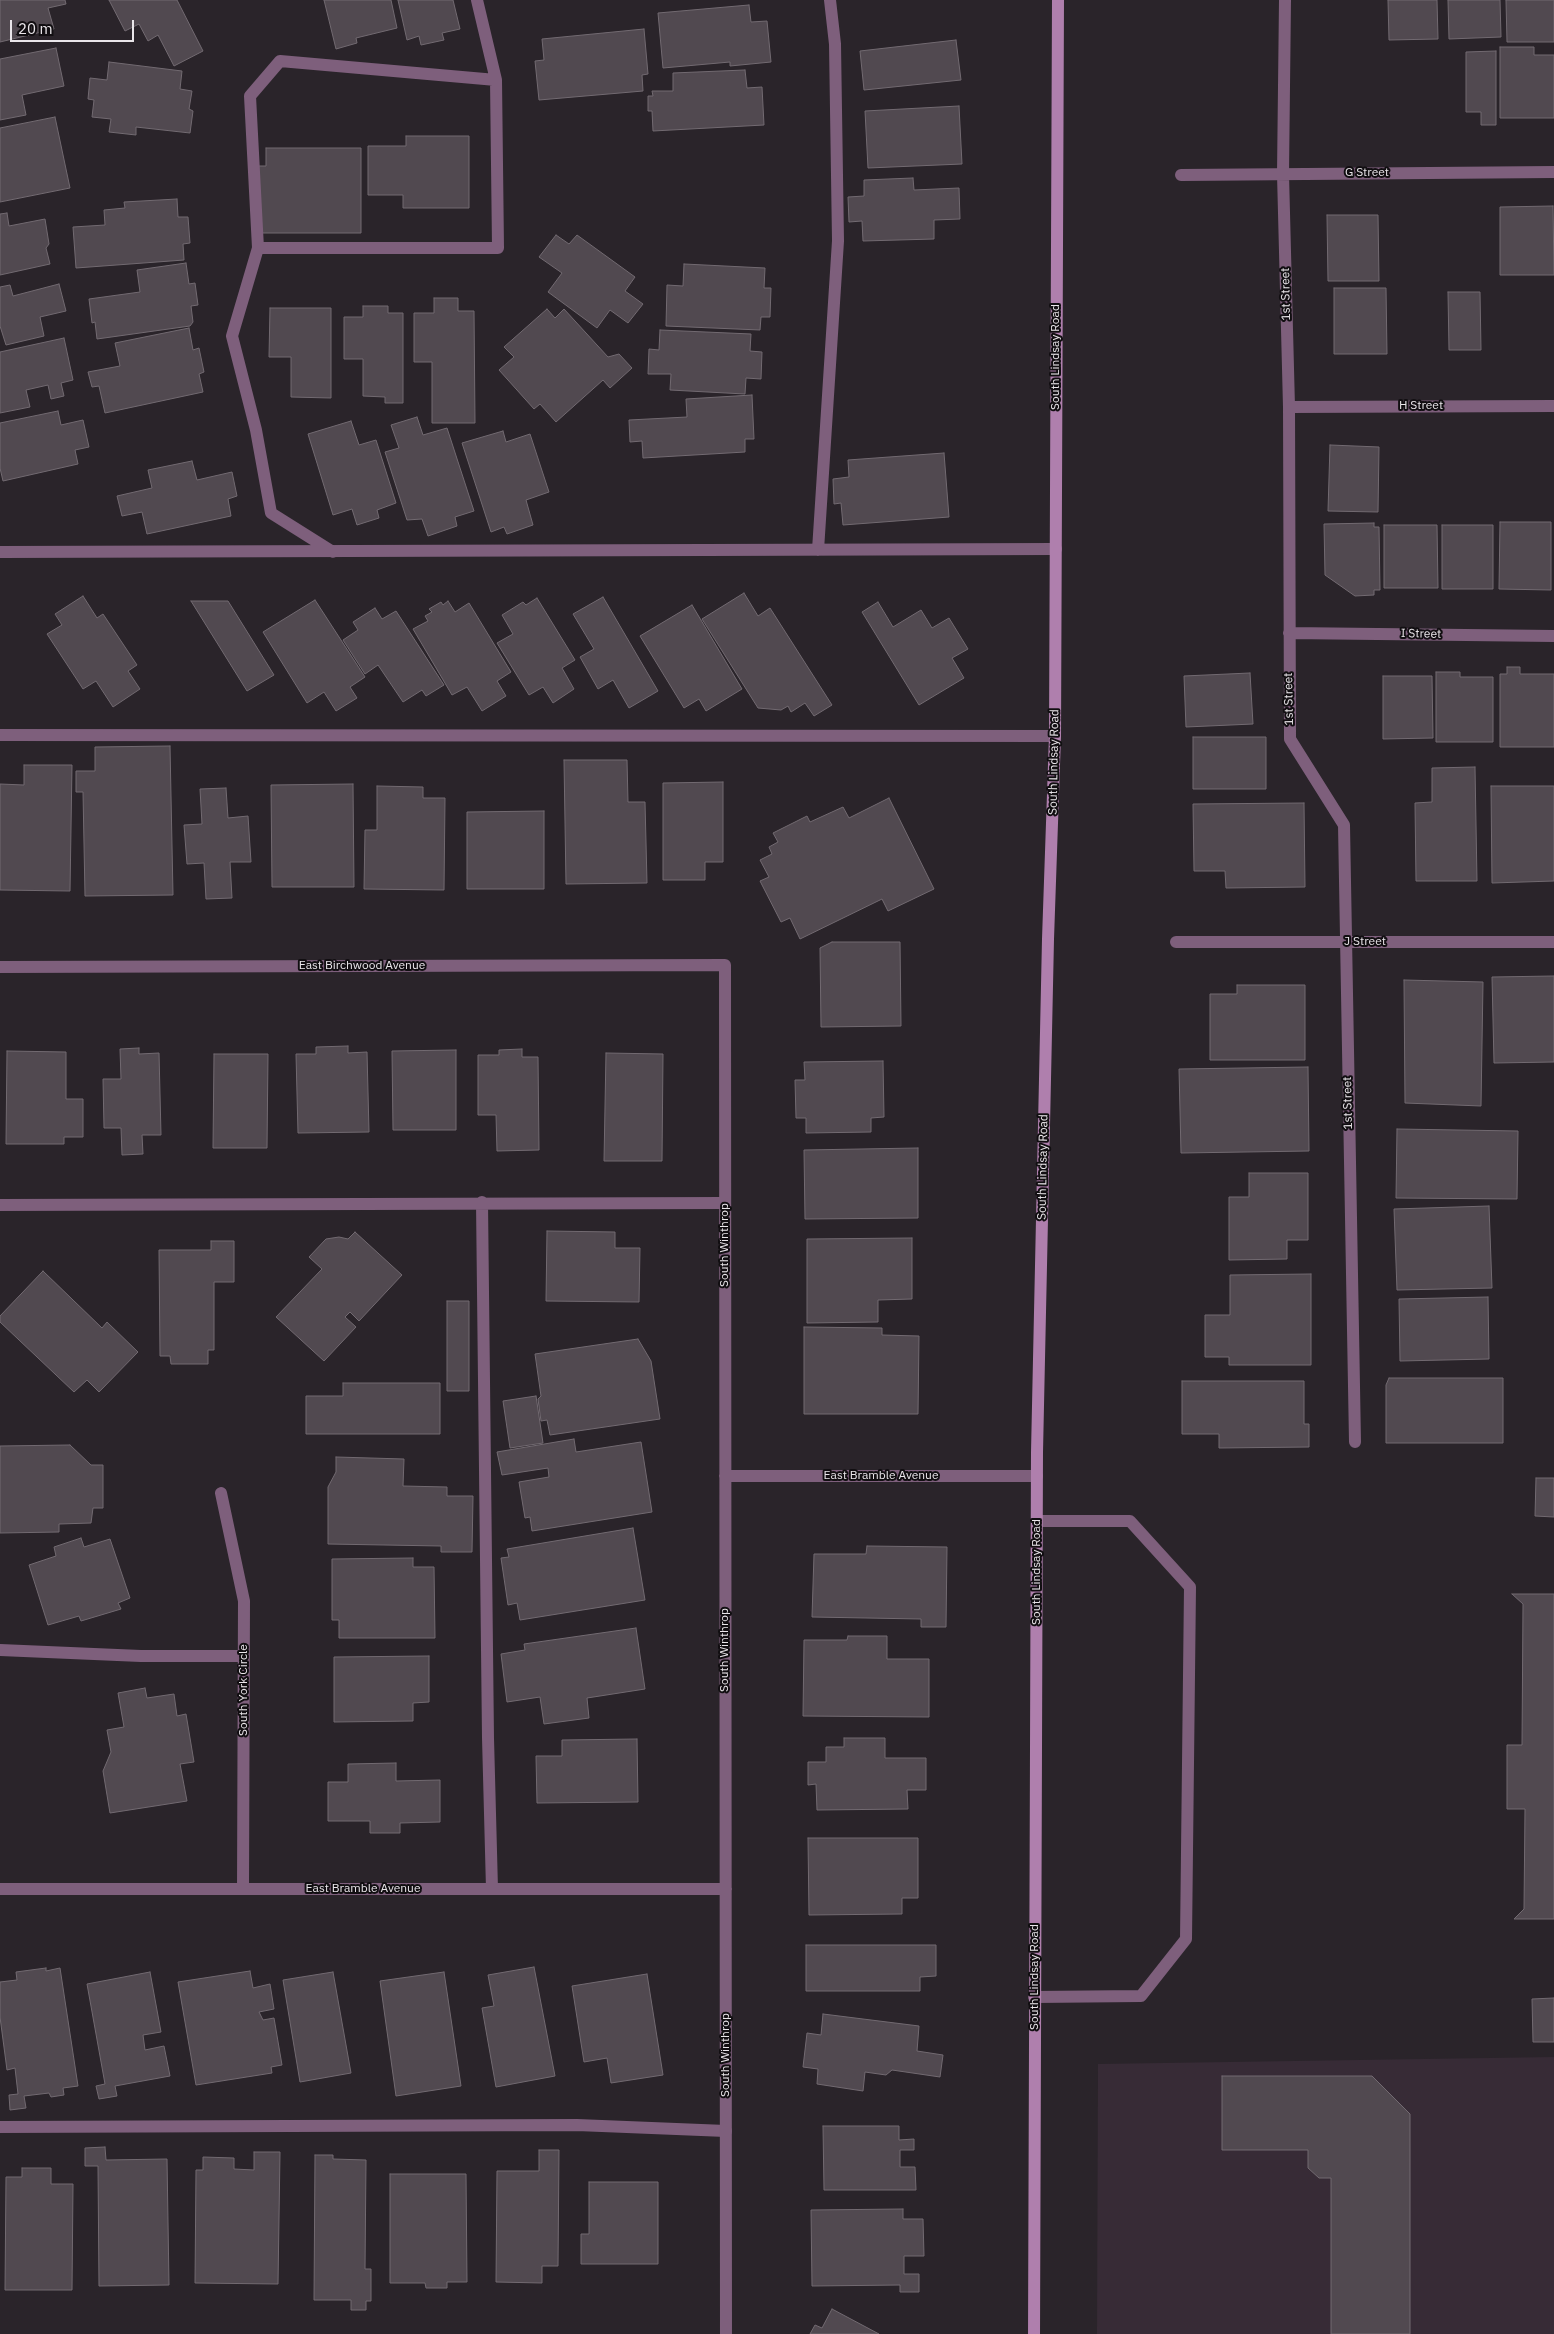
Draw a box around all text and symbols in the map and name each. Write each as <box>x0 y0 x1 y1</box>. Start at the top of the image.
scale bar <box>12 10 136 42</box>
text: 20 m <box>18 19 53 38</box>
street label: G Street <box>1345 166 1389 180</box>
street label: 1st Street <box>1278 267 1294 321</box>
street label: South Lindsay Road <box>1049 304 1063 410</box>
street label: H Street <box>1399 399 1443 413</box>
street label: I Street <box>1401 626 1441 642</box>
street label: 1st Street <box>1281 672 1297 726</box>
street label: South Lindsay Road <box>1046 709 1062 815</box>
street label: J Street <box>1344 935 1386 949</box>
street label: East Birchwood Avenue <box>299 959 425 973</box>
street label: 1st Street <box>1340 1076 1356 1130</box>
street label: South Lindsay Road <box>1035 1114 1051 1220</box>
street label: South Winthrop <box>718 1203 732 1287</box>
street label: East Bramble Avenue <box>824 1469 938 1483</box>
street label: South Lindsay Road <box>1030 1519 1044 1625</box>
street label: South Winthrop <box>718 1608 732 1692</box>
street label: South York Circle <box>237 1644 251 1736</box>
street label: East Bramble Avenue <box>306 1882 420 1896</box>
street label: South Lindsay Road <box>1028 1924 1042 2030</box>
street label: South Winthrop <box>719 2013 733 2097</box>

